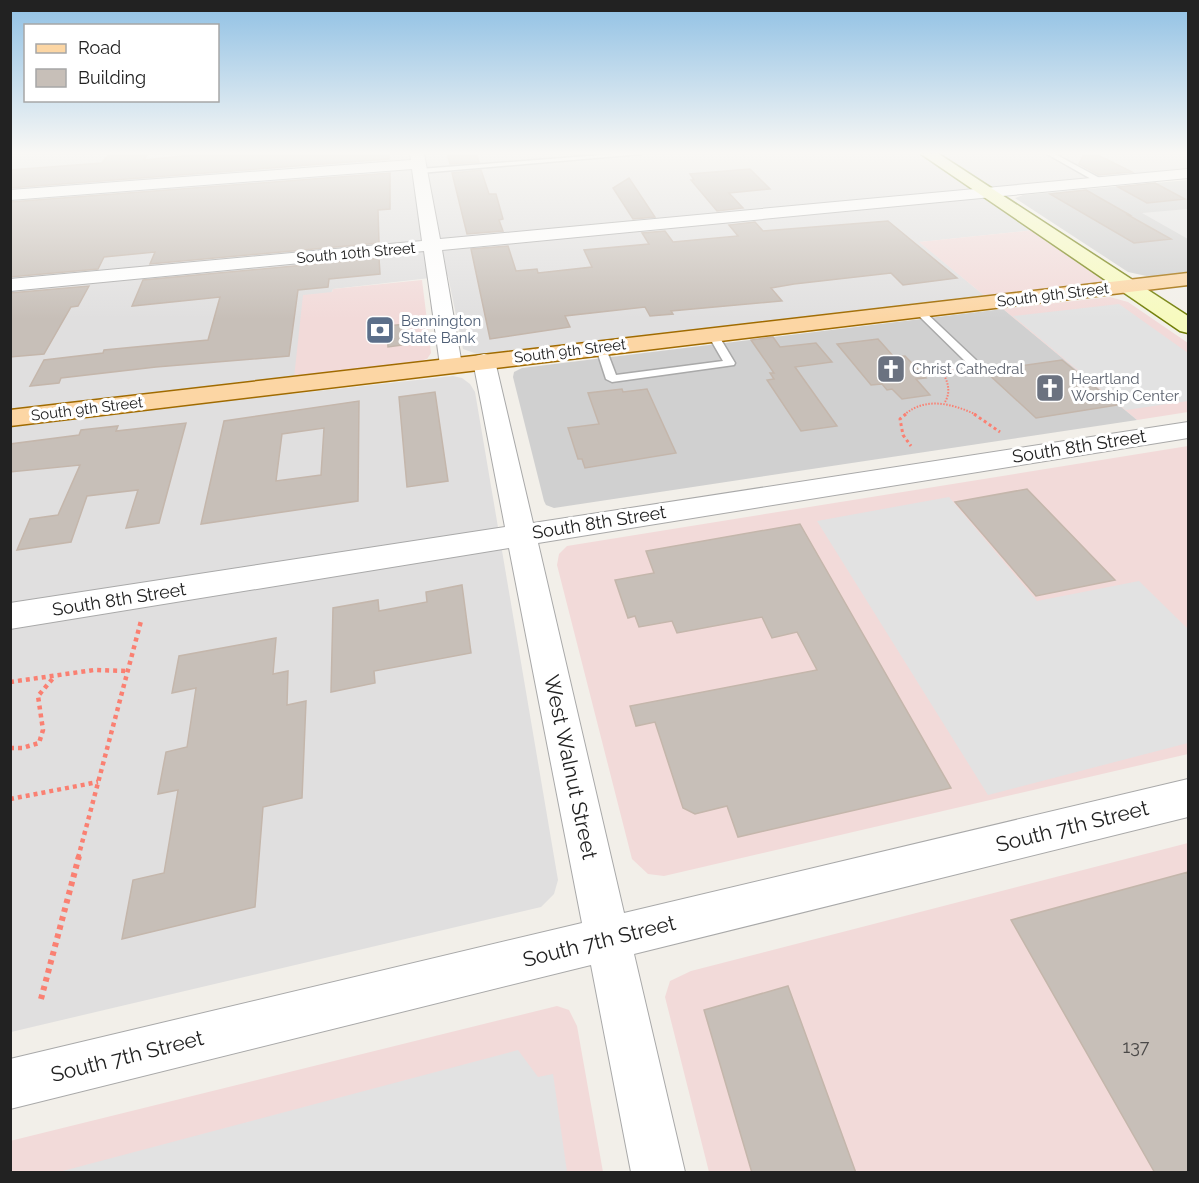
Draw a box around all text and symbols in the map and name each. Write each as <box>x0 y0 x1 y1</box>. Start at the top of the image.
legend <box>24 24 219 102</box>
text: Road <box>78 37 121 58</box>
text: Building <box>78 67 146 88</box>
street label: South 10th Street <box>296 239 416 267</box>
street label: South 9th Street <box>996 279 1110 311</box>
place label: Bennington State Bank <box>401 312 481 347</box>
bank icon: Bennington State Bank <box>364 314 396 346</box>
street label: South 9th Street <box>513 335 627 367</box>
church icon: Christ Cathedral <box>875 353 907 385</box>
place label: Christ Cathedral <box>912 360 1024 378</box>
place label: Heartland Worship Center <box>1071 370 1180 405</box>
church icon: Heartland Worship Center <box>1034 372 1066 404</box>
street label: South 9th Street <box>30 393 144 425</box>
street label: South 8th Street <box>1011 425 1147 467</box>
street label: South 8th Street <box>531 501 667 543</box>
street label: South 8th Street <box>51 578 187 620</box>
street label: West Walnut Street <box>539 672 603 862</box>
street label: South 7th Street <box>993 795 1151 857</box>
street label: South 7th Street <box>520 910 678 972</box>
street label: South 7th Street <box>48 1025 206 1087</box>
house number: 137 <box>1123 1036 1150 1057</box>

